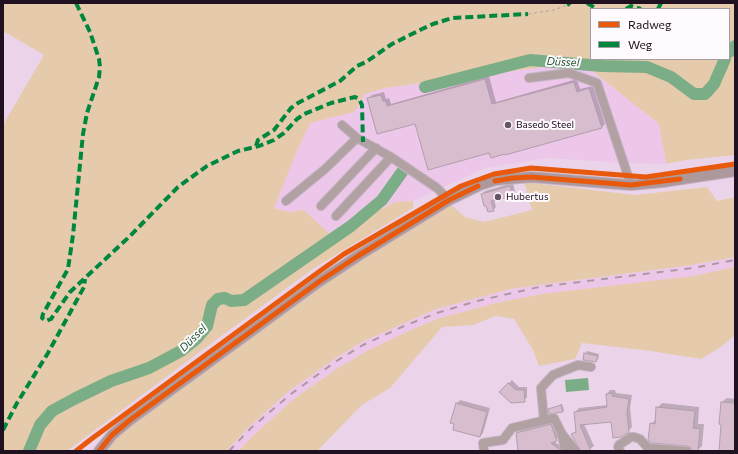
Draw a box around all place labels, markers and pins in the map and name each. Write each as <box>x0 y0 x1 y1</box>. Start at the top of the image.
place label: Basedo Steel <box>516 119 574 131</box>
marker: Basedo Steel <box>503 120 513 130</box>
place label: Hubertus <box>506 191 548 203</box>
marker: Hubertus <box>493 192 503 202</box>

